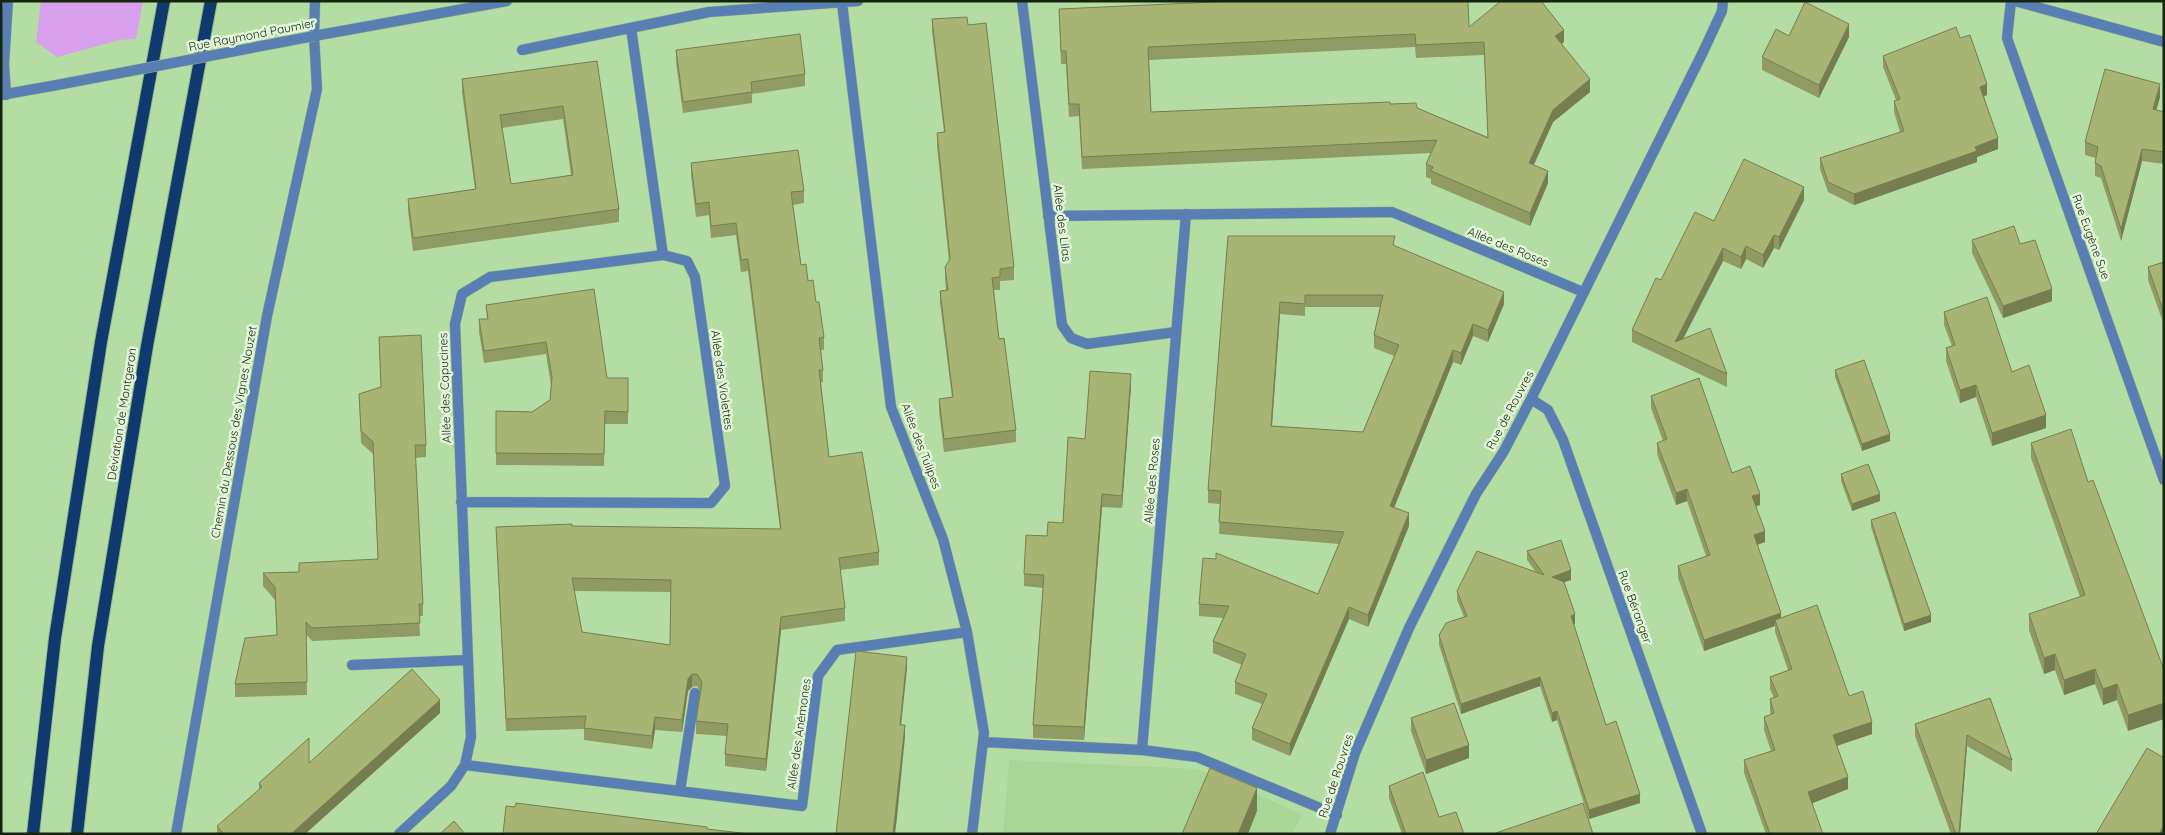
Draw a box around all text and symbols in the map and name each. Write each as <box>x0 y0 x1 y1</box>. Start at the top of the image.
street label: Rue Raymond Paumier <box>187 15 317 54</box>
street label: Allée des Lilas <box>1050 184 1075 263</box>
street label: Rue Eugène Sue <box>2069 192 2114 282</box>
street label: Allée des Roses <box>1465 223 1551 270</box>
street label: Chemin du Dessous des Vignes Nouzet <box>207 325 260 539</box>
street label: Allée des Violettes <box>708 329 737 431</box>
street label: Allée des Capucines <box>435 332 454 443</box>
street label: Déviation de Montgeron <box>104 347 139 481</box>
street label: Rue de Rouvres <box>1482 367 1537 452</box>
street label: Allée des Tulipes <box>898 401 945 491</box>
street label: Allée des Roses <box>1140 437 1163 525</box>
street label: Rue Béranger <box>1615 568 1656 646</box>
street label: Allée des Anémones <box>783 677 814 790</box>
street label: Rue de Rouvres <box>1315 732 1356 820</box>

